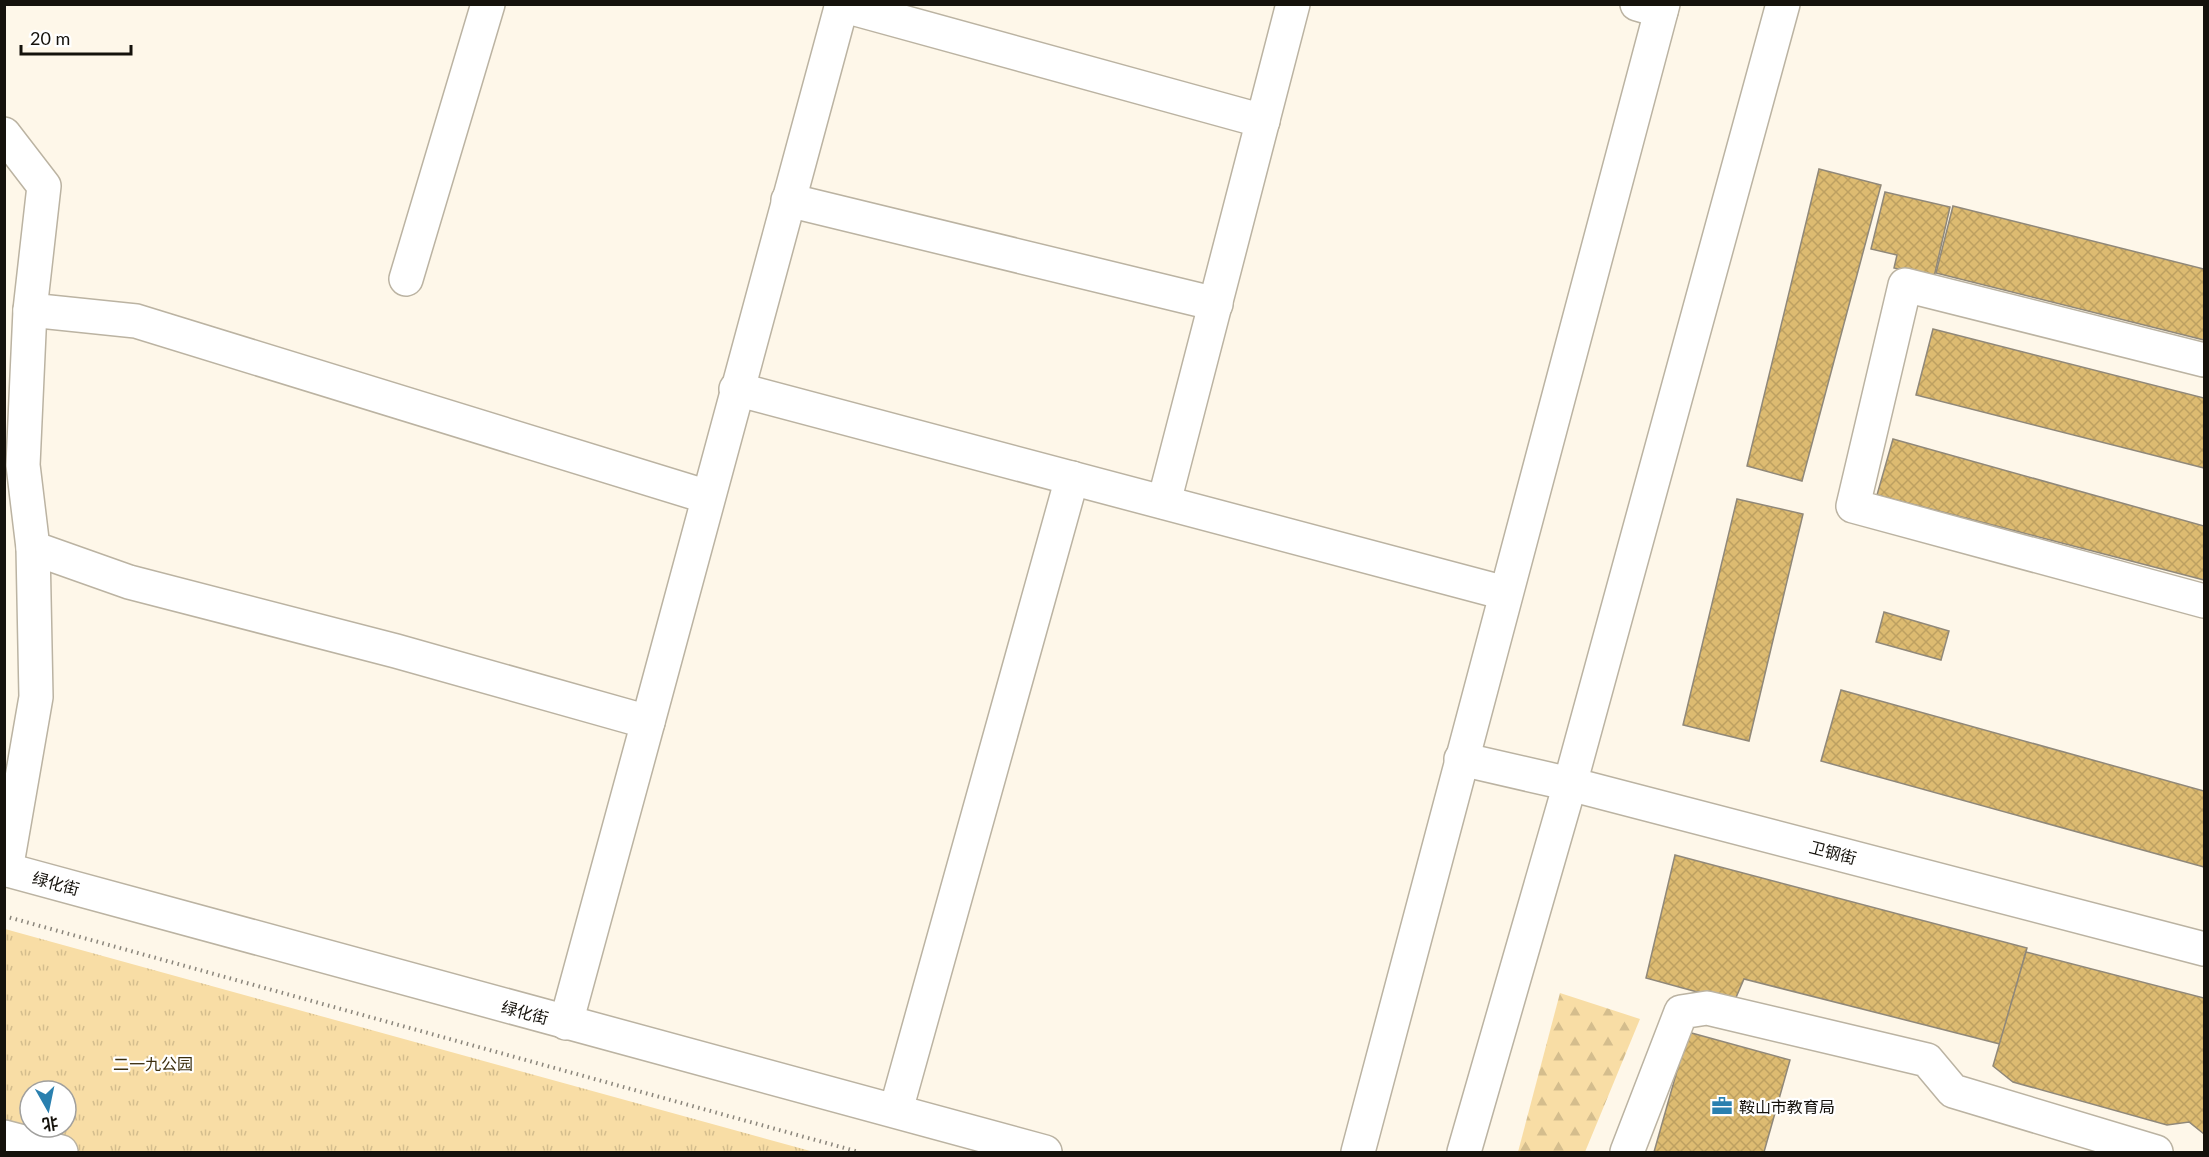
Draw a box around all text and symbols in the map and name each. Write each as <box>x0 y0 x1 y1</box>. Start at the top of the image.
scale bar <box>21 18 130 56</box>
text: 20 m <box>30 27 70 49</box>
street label: 卫钢街 <box>1807 837 1859 867</box>
street label: 绿化街 <box>30 868 82 898</box>
street label: 绿化街 <box>499 997 551 1027</box>
park label: 二一九公园 <box>113 1054 193 1073</box>
north arrow <box>18 1079 78 1139</box>
office icon: 鞍山市教育局 <box>1710 1094 1734 1118</box>
place label: 鞍山市教育局 <box>1739 1097 1835 1116</box>
text: 北 <box>41 1114 60 1135</box>

